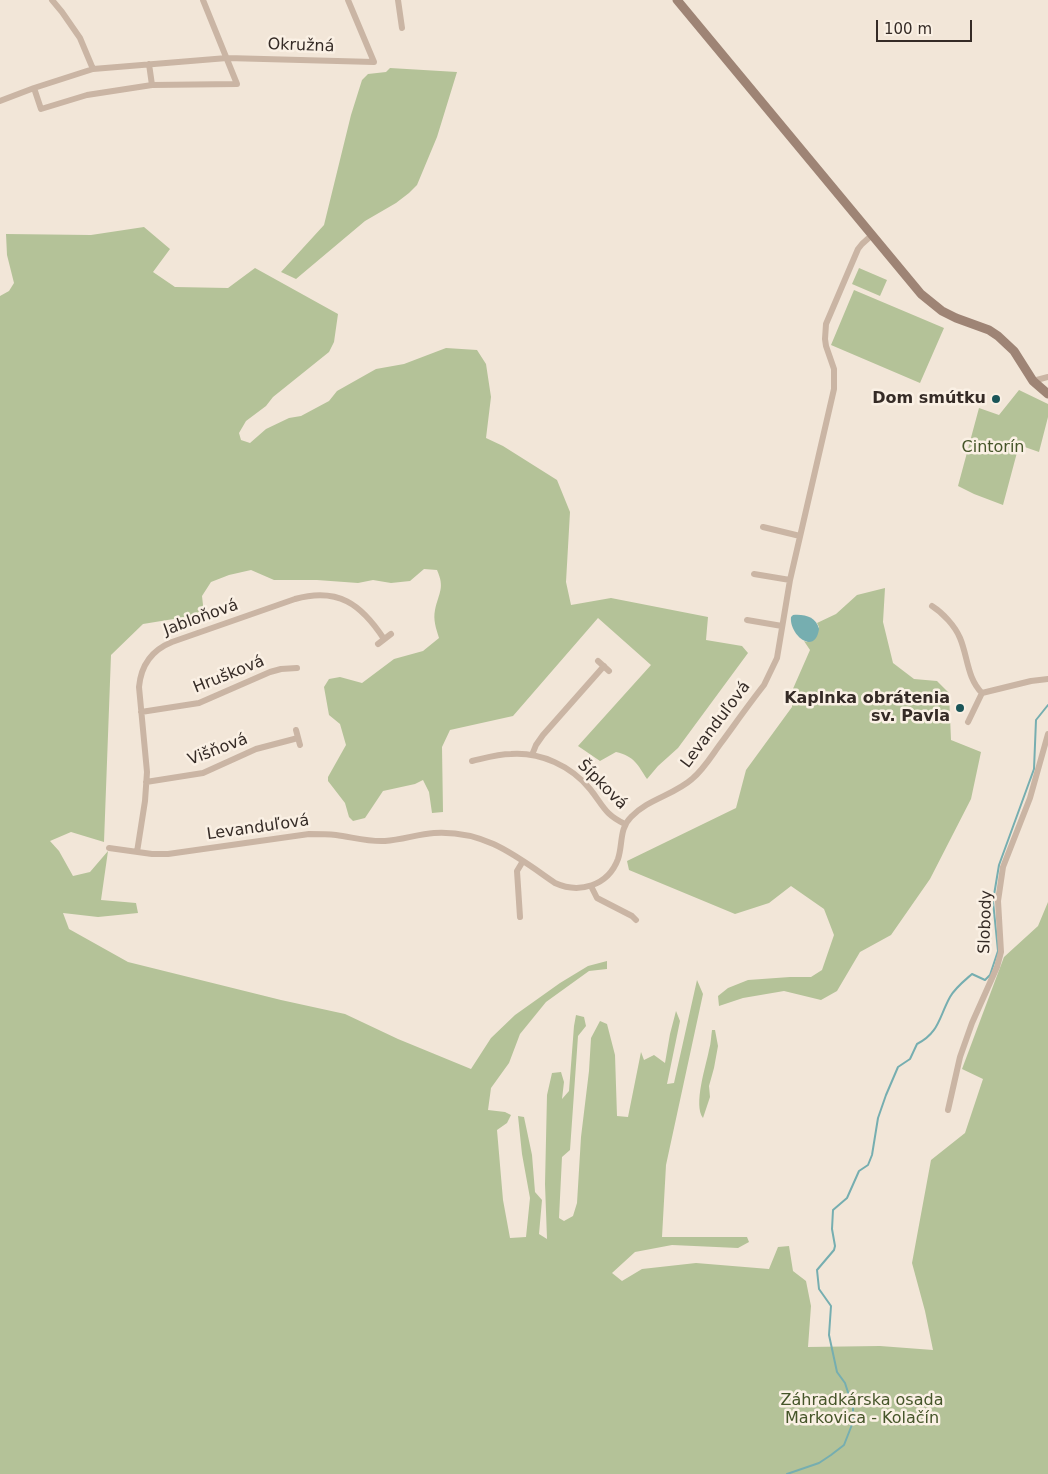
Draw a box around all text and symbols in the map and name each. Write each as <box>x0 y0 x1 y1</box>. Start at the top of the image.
scale bar <box>878 10 974 42</box>
text: 100 m <box>884 20 932 38</box>
street label: Okružná <box>267 35 335 57</box>
place label: Dom smútku <box>872 389 986 409</box>
marker: Dom smútku <box>990 393 1002 405</box>
park label: Cintorín <box>962 438 1024 458</box>
street label: Jabloňová <box>161 596 241 640</box>
street label: Hrušková <box>191 652 267 698</box>
street label: Levanduľová <box>677 678 755 772</box>
place label: Kaplnka obrátenia sv. Pavla <box>784 689 950 727</box>
marker: Kaplnka obrátenia sv. Pavla <box>954 702 966 714</box>
street label: Višňová <box>185 730 251 770</box>
street label: Šípková <box>573 756 631 814</box>
street label: Levanduľová <box>206 811 310 845</box>
street label: Slobody <box>975 890 997 954</box>
park label: Záhradkárska osada Markovica - Kolačín <box>781 1391 943 1429</box>

